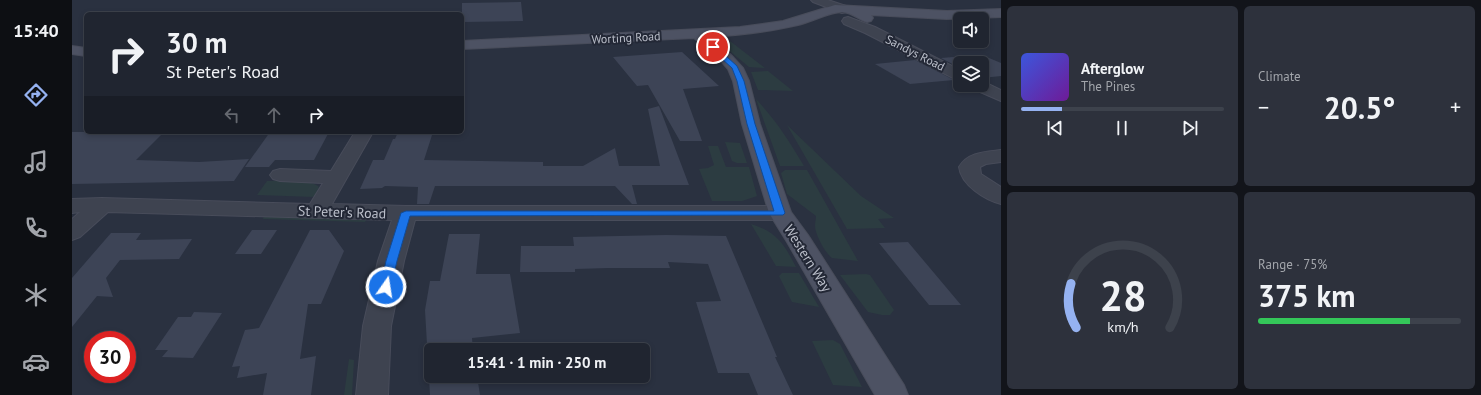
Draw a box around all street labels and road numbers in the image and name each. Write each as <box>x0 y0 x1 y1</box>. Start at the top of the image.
street label: Worting Road <box>591 28 661 47</box>
street label: Sandys Road <box>883 31 947 74</box>
street label: St Peter's Road <box>298 201 386 223</box>
street label: Western Way <box>780 221 836 295</box>

